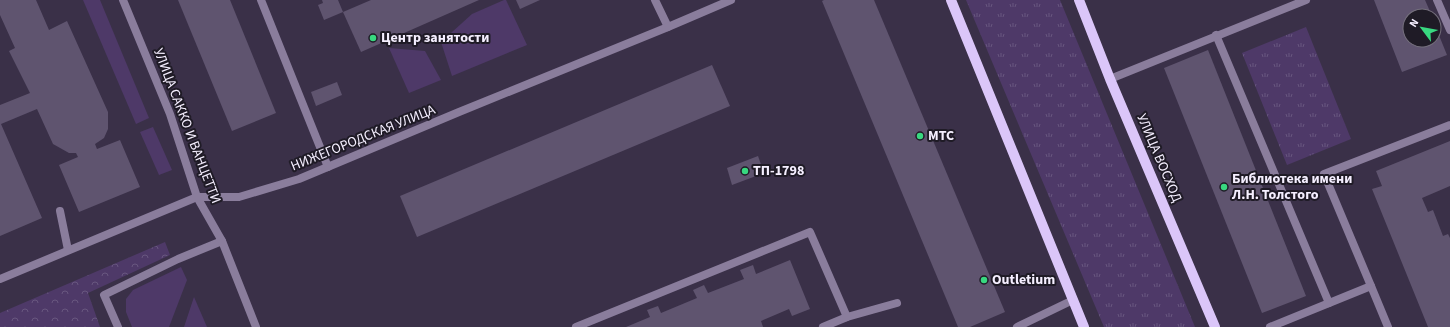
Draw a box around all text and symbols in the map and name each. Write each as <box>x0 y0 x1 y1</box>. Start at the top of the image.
north arrow <box>1402 8 1442 48</box>
text: N <box>1406 16 1422 30</box>
place label: Центр занятости <box>381 28 489 48</box>
marker: Центр занятости <box>368 33 378 43</box>
street label: УЛИЦА САККО И ВАНЦЕТТИ <box>148 45 226 207</box>
street label: НИЖЕГОРОДСКАЯ УЛИЦА <box>288 100 439 176</box>
street label: УЛИЦА ВОСХОД <box>1131 111 1187 205</box>
place label: МТС <box>928 126 954 146</box>
marker: МТС <box>915 131 925 141</box>
place label: ТП-1798 <box>753 161 804 181</box>
marker: ТП-1798 <box>740 166 750 176</box>
place label: Библиотека имени Л.Н. Толстого <box>1231 169 1352 205</box>
marker: Библиотека имени Л.Н. Толстого <box>1219 182 1229 192</box>
place label: Outletium <box>992 270 1055 290</box>
marker: Outletium <box>979 275 989 285</box>

